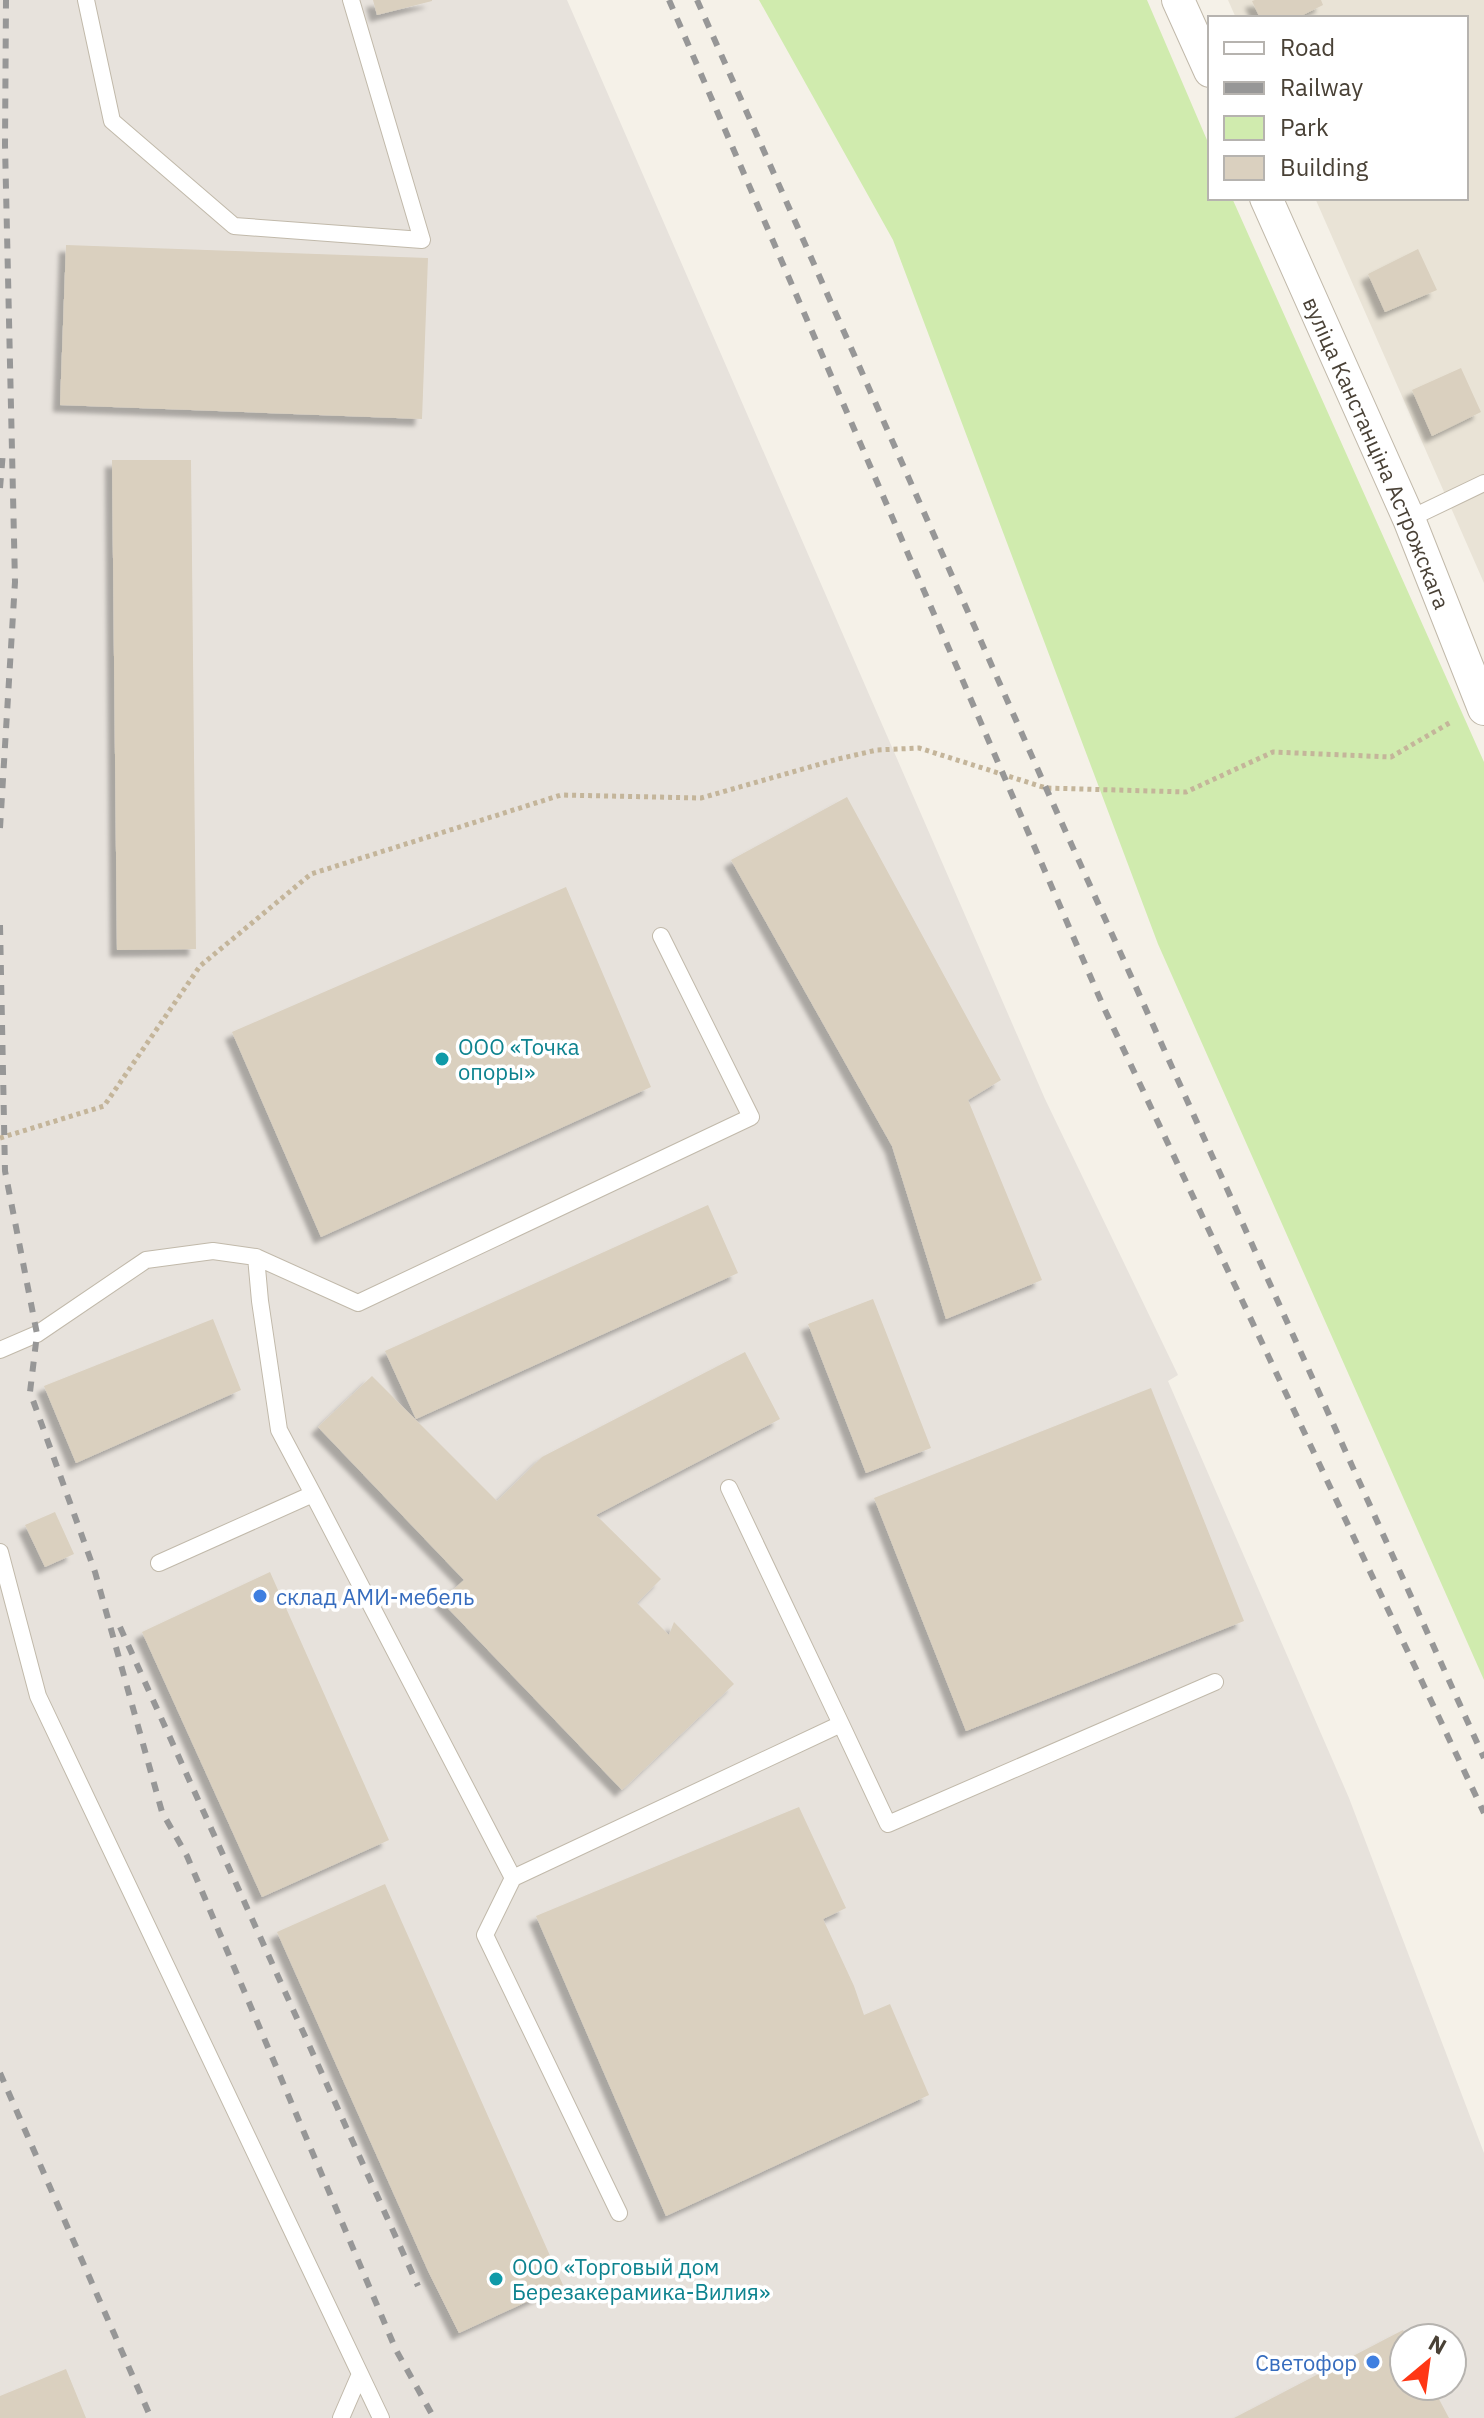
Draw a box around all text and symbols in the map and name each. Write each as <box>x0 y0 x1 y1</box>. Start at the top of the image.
legend <box>1208 16 1468 200</box>
text: Road <box>1280 31 1335 63</box>
text: Railway <box>1280 71 1363 103</box>
text: Park <box>1280 111 1329 143</box>
text: Building <box>1280 151 1368 183</box>
street label: вуліца Канстанціна Астрожскага <box>1297 292 1458 613</box>
place label: ООО «Точка опоры» <box>458 1032 580 1086</box>
marker: ООО «Точка опоры» <box>433 1050 451 1068</box>
place label: склад АМИ-мебель <box>276 1582 474 1611</box>
marker: склад АМИ-мебель <box>251 1587 269 1605</box>
place label: ООО «Торговый дом Березакерамика-Вилия» <box>512 2252 770 2306</box>
marker: ООО «Торговый дом Березакерамика-Вилия» <box>487 2270 505 2288</box>
north arrow <box>1388 2322 1468 2402</box>
text: N <box>1424 2328 1452 2361</box>
place label: Светофор <box>1255 2348 1357 2377</box>
marker: Светофор <box>1364 2353 1382 2371</box>

